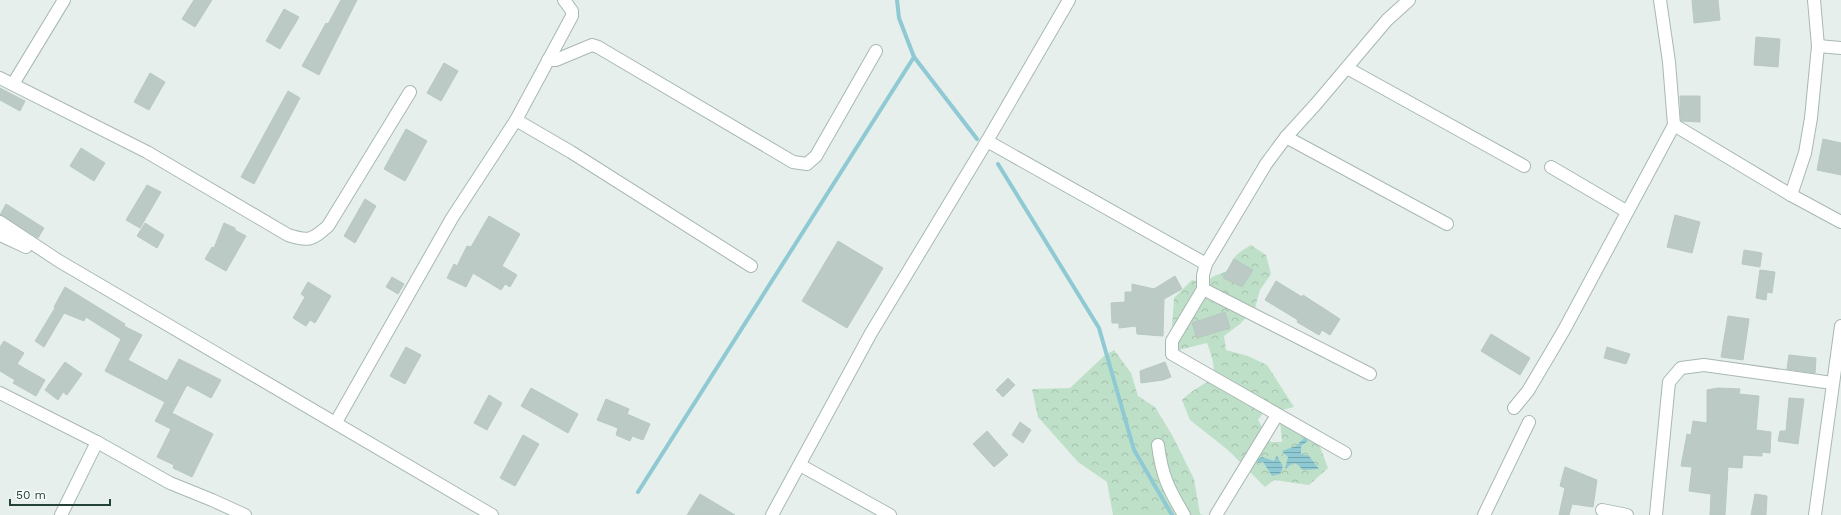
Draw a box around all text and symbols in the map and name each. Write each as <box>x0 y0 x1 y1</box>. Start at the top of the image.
scale bar <box>10 481 110 507</box>
text: 50 m <box>16 488 46 502</box>

